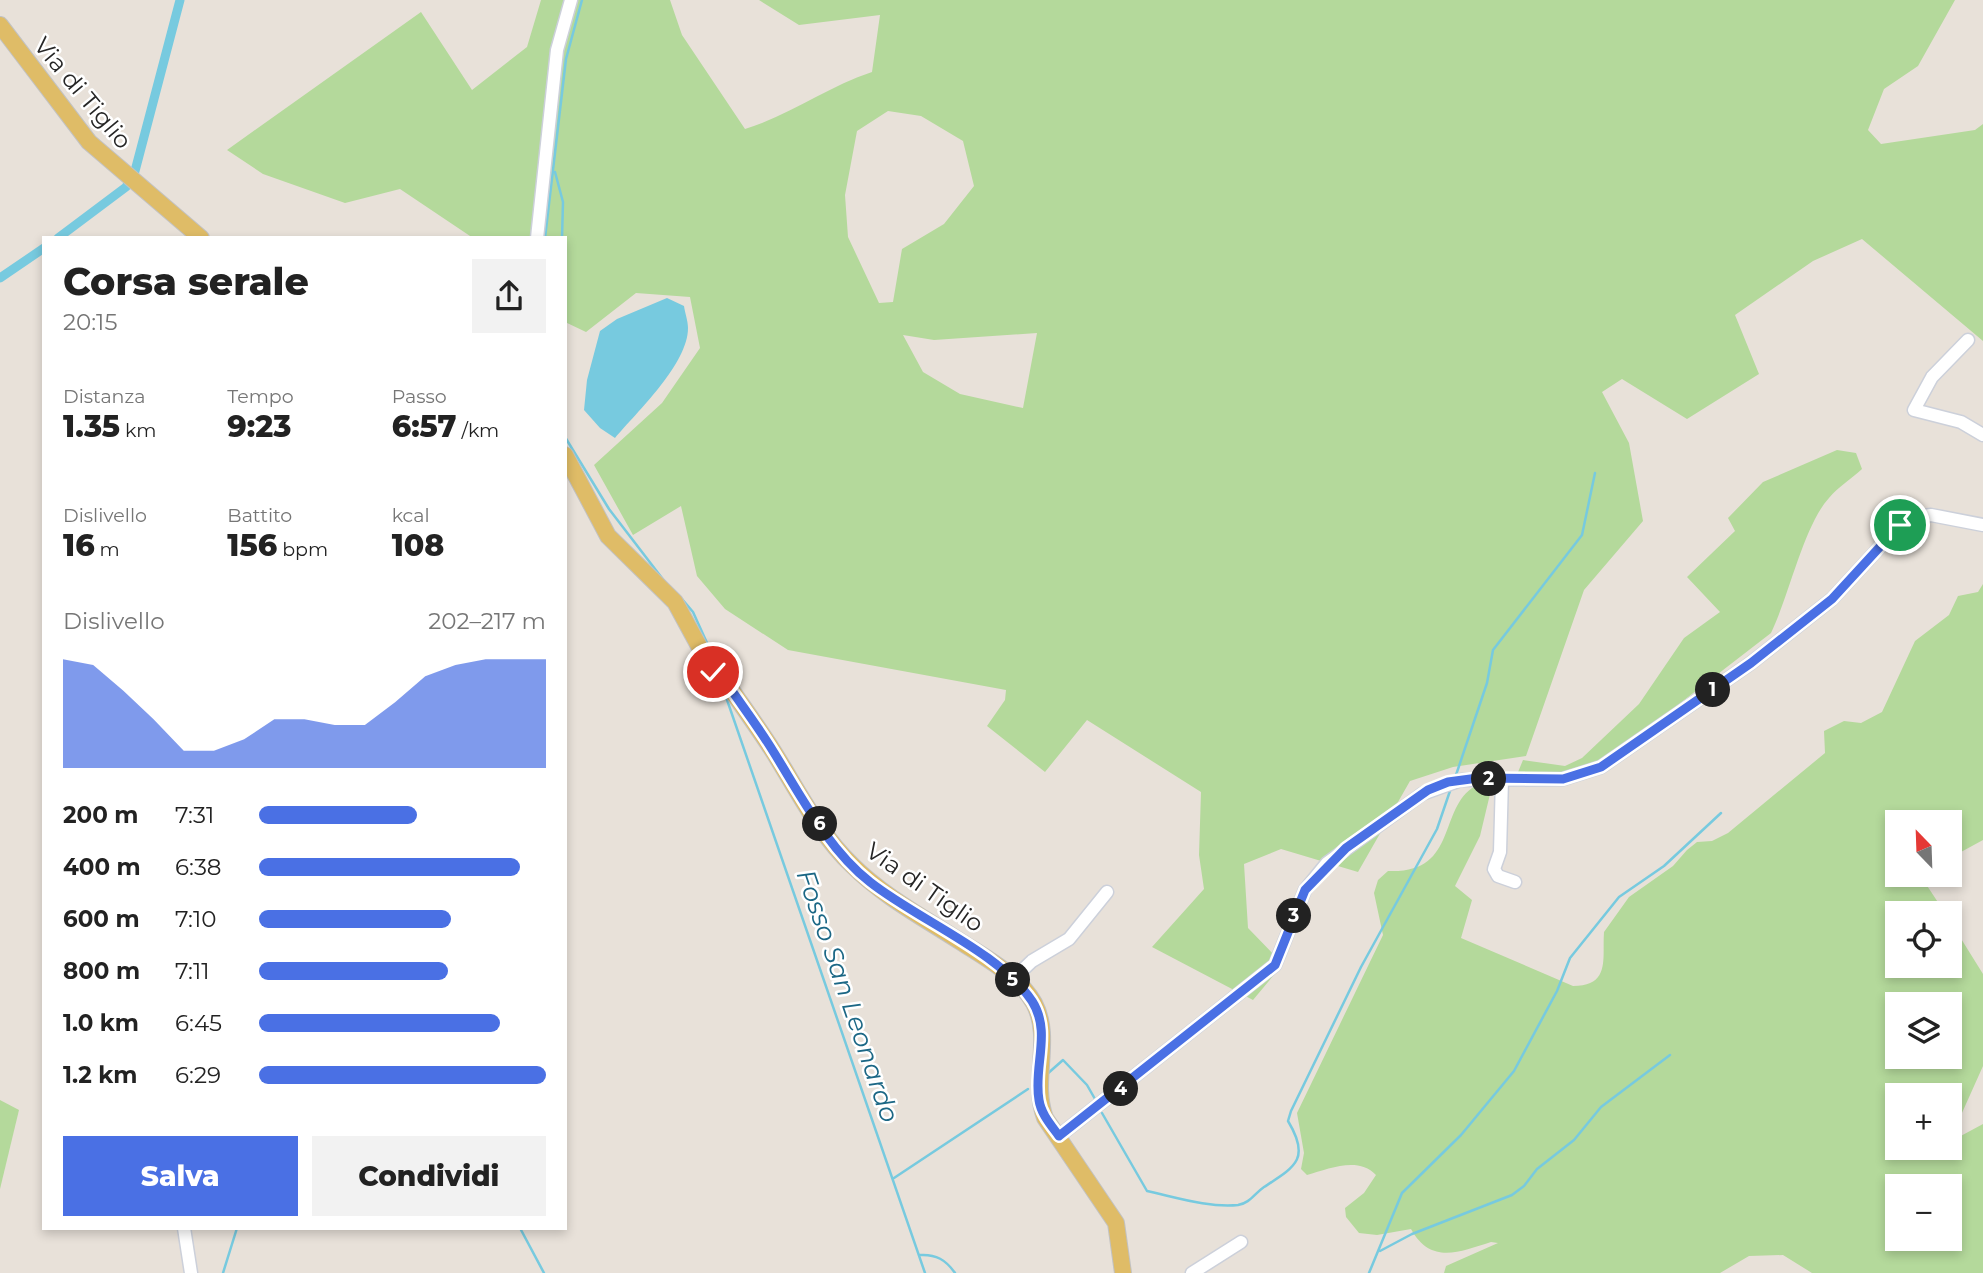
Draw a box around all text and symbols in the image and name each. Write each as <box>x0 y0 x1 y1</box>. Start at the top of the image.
street label: Via di Tiglio <box>28 31 138 155</box>
text: Corsa serale <box>63 258 309 305</box>
button: share <box>472 259 546 333</box>
text: 20:15 <box>63 308 117 336</box>
text: Distanza <box>63 385 145 408</box>
text: Tempo <box>227 385 294 408</box>
text: Passo <box>392 385 447 408</box>
text: 1.35 <box>63 408 120 445</box>
text: 9:23 <box>227 408 291 445</box>
text: 6:57 <box>392 408 456 445</box>
text: km <box>120 419 156 442</box>
text: /km <box>456 419 499 442</box>
pin <box>1870 495 1930 555</box>
text: Dislivello <box>63 504 147 527</box>
text: Battito <box>227 504 292 527</box>
text: kcal <box>392 504 430 527</box>
icon: arrive <box>1881 506 1919 544</box>
text: 16 <box>63 527 95 564</box>
text: 156 <box>227 527 277 564</box>
text: 108 <box>392 527 444 564</box>
text: m <box>95 538 120 561</box>
text: bpm <box>277 538 328 561</box>
text: Dislivello <box>63 607 165 635</box>
text: 202–217 m <box>428 607 546 635</box>
pin <box>683 642 743 702</box>
icon: check <box>694 653 732 691</box>
pin: 1 <box>1696 672 1730 708</box>
text: 1 <box>1709 678 1716 701</box>
pin: 2 <box>1472 762 1506 796</box>
text: 2 <box>1483 767 1494 790</box>
text: 200 m <box>63 801 138 829</box>
text: 7:31 <box>175 801 214 829</box>
pin: 6 <box>802 806 838 842</box>
north arrow <box>1885 810 1962 887</box>
map controls <box>1885 810 1962 1251</box>
text: 6 <box>813 812 826 835</box>
street label: Via di Tiglio <box>861 836 989 938</box>
text: 400 m <box>63 853 141 881</box>
text: 6:38 <box>175 853 222 881</box>
water label: Fosso San Leonardo <box>790 865 906 1127</box>
pin: 3 <box>1276 898 1312 934</box>
button: locate <box>1885 901 1962 978</box>
text: 3 <box>1288 904 1299 927</box>
text: 600 m <box>63 905 140 933</box>
text: 7:10 <box>175 905 217 933</box>
text: 800 m <box>63 957 140 985</box>
text: 7:11 <box>175 957 210 985</box>
pin: 5 <box>996 962 1030 998</box>
text: 5 <box>1007 968 1018 991</box>
button: layers <box>1885 992 1962 1069</box>
text: 1.0 km <box>63 1009 139 1037</box>
text: 6:45 <box>175 1009 222 1037</box>
text: 1.2 km <box>63 1061 137 1089</box>
text: 6:29 <box>175 1061 221 1089</box>
pin: 4 <box>1104 1072 1138 1106</box>
text: 4 <box>1114 1077 1127 1100</box>
button: + <box>1885 1083 1962 1160</box>
button: Salva <box>63 1136 298 1216</box>
button: Condividi <box>312 1136 546 1216</box>
button: − <box>1885 1174 1962 1251</box>

